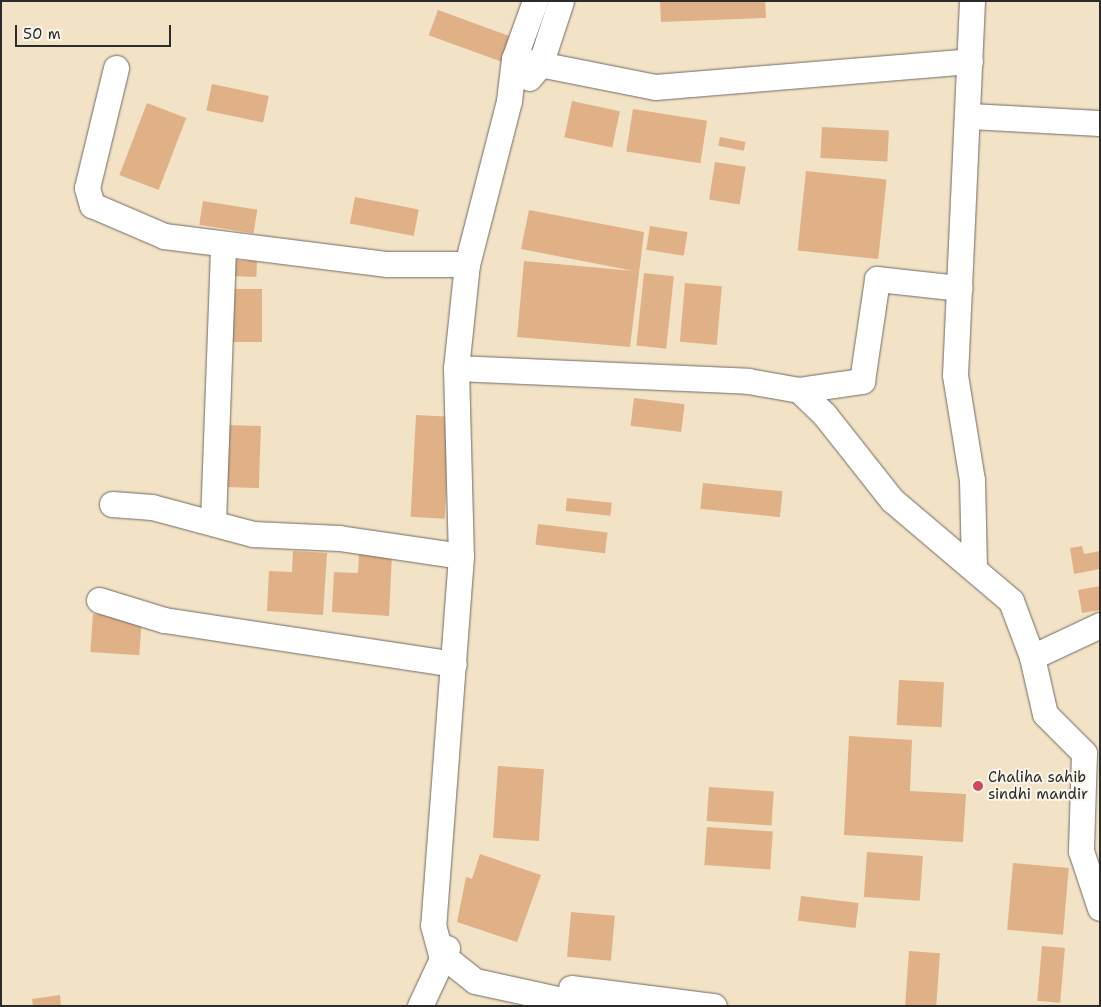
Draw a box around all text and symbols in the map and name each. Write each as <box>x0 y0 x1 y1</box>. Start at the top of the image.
scale bar <box>18 15 174 47</box>
text: 50 m <box>23 24 61 44</box>
place label: Chaliha sahib sindhi mandir <box>988 768 1088 803</box>
marker: Chaliha sahib sindhi mandir <box>972 780 984 792</box>

